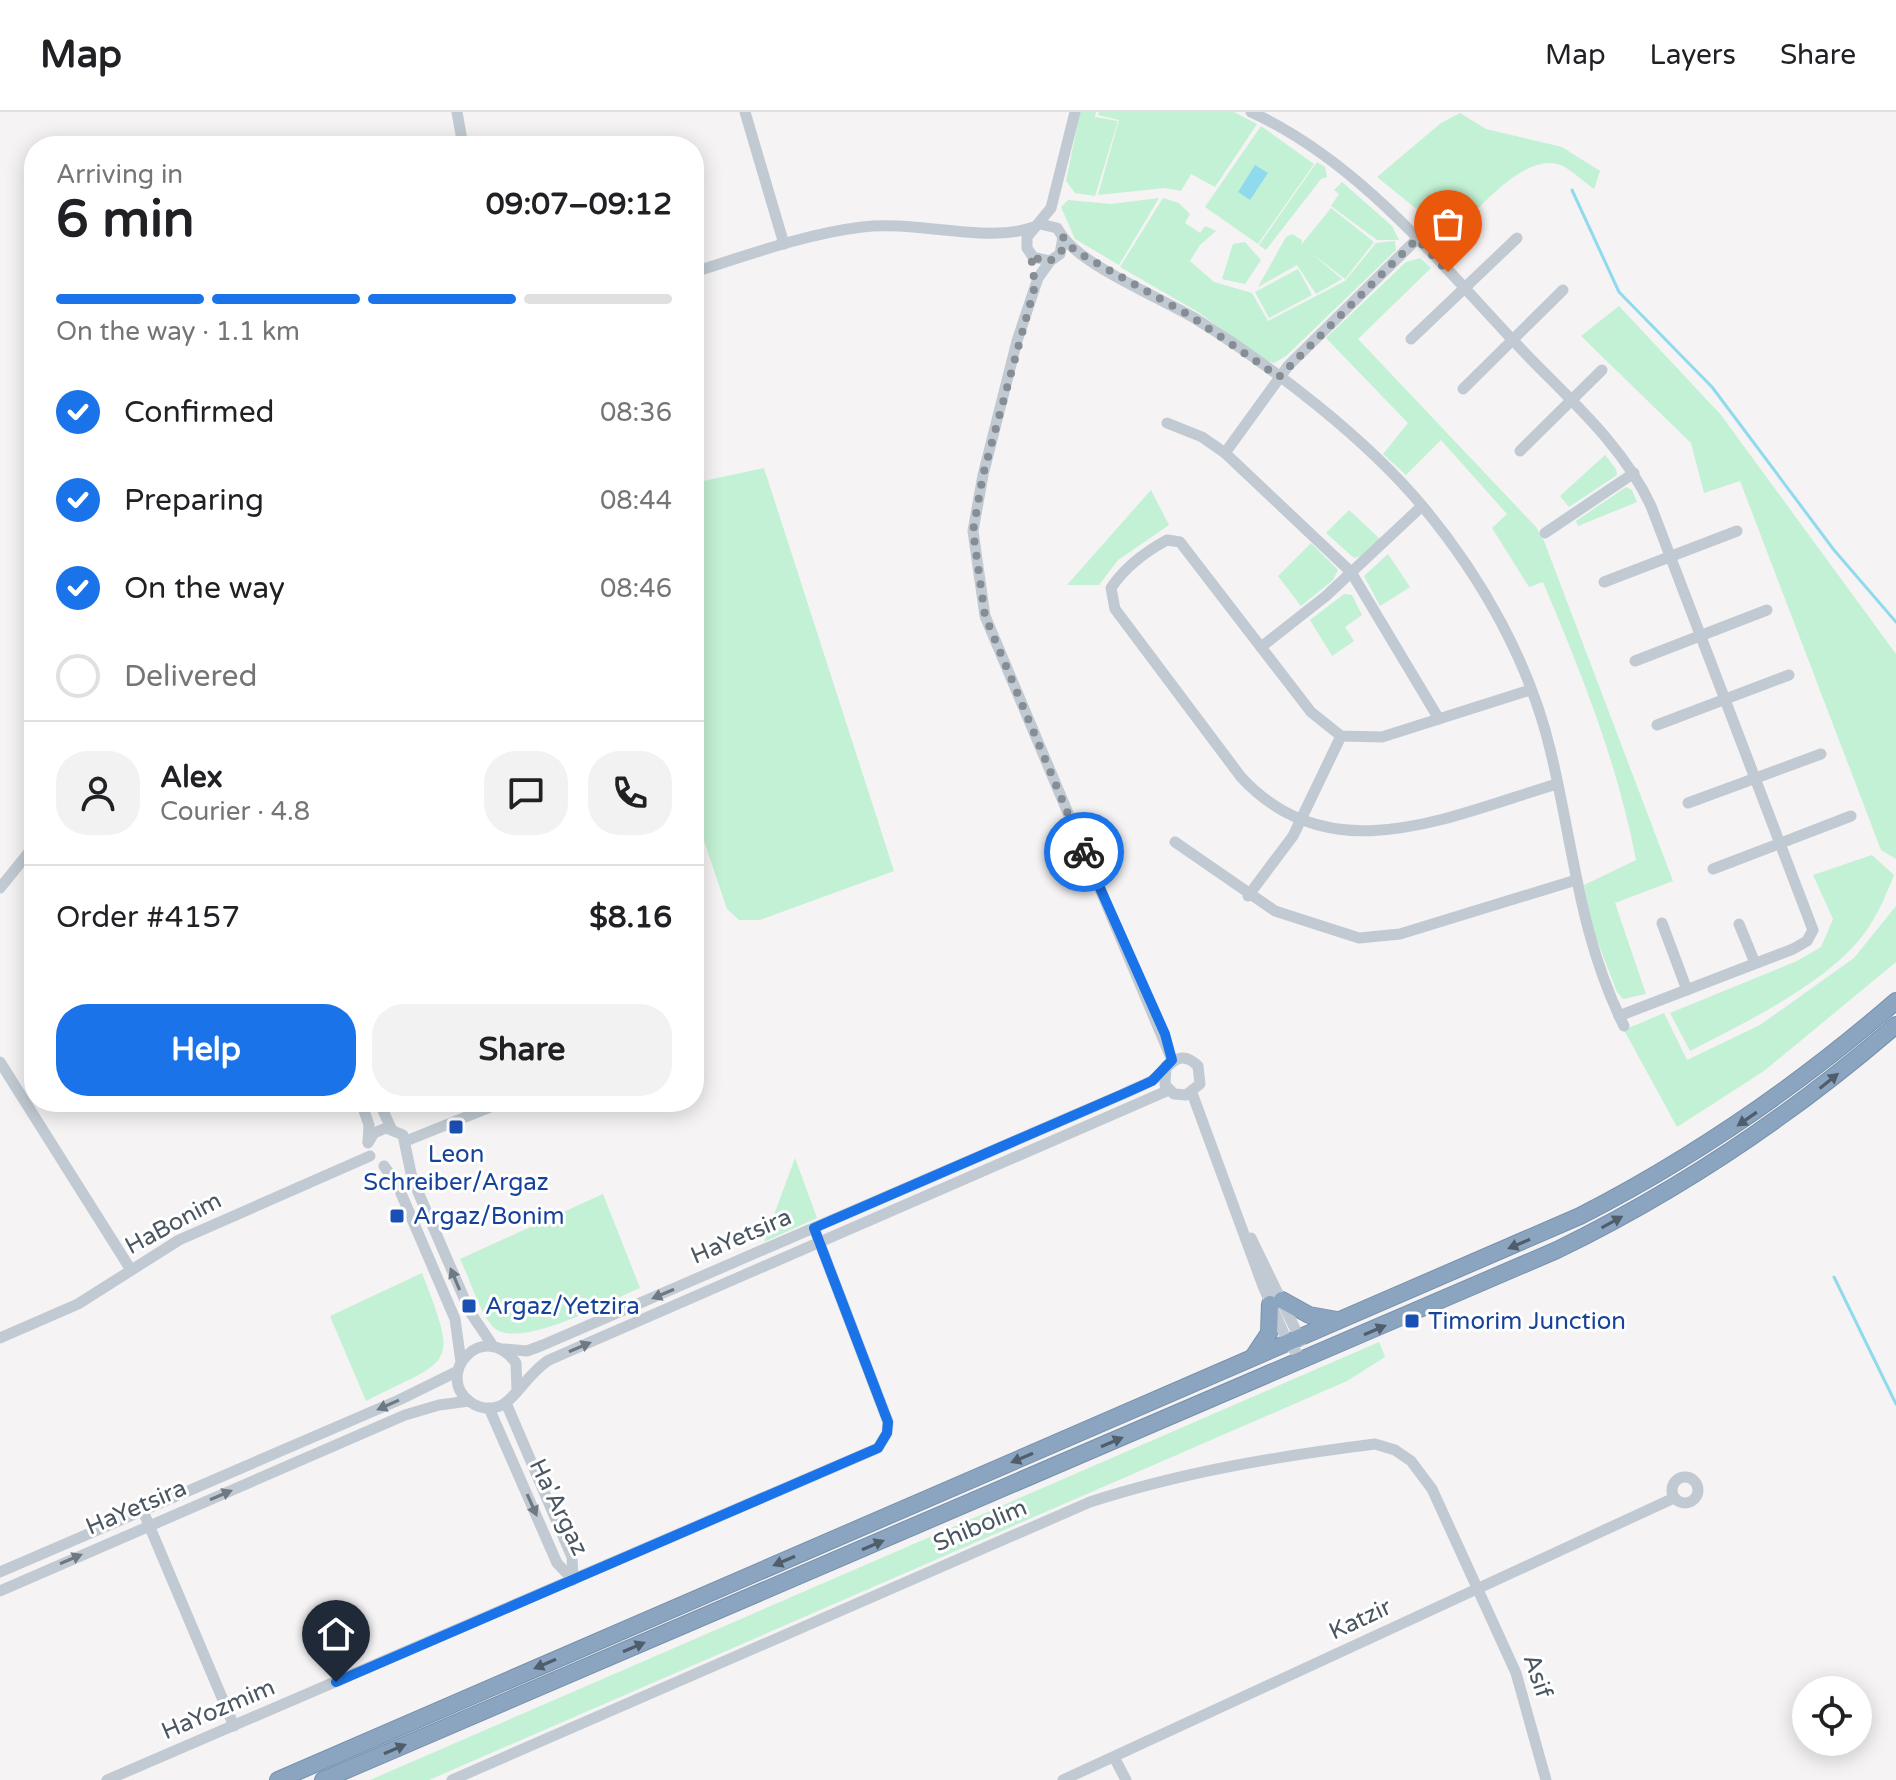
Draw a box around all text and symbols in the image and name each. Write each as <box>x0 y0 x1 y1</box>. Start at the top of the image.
text: Map <box>40 32 122 78</box>
text: Map <box>1545 38 1606 72</box>
text: Layers <box>1650 38 1736 72</box>
text: Share <box>1780 38 1856 72</box>
text: Arriving in <box>56 159 183 190</box>
text: 09:07–09:12 <box>486 186 672 223</box>
text: 6 min <box>56 188 195 251</box>
pin <box>1414 190 1482 272</box>
icon: bag <box>1426 202 1470 246</box>
text: On the way · 1.1 km <box>56 316 300 347</box>
icon: check <box>56 390 100 434</box>
text: Confirmed <box>124 394 275 431</box>
text: 08:36 <box>600 397 672 428</box>
icon: check <box>56 478 100 522</box>
text: Preparing <box>124 482 264 519</box>
text: 08:44 <box>600 485 672 516</box>
icon: check <box>56 566 100 610</box>
text: On the way <box>124 570 285 607</box>
text: 08:46 <box>600 573 672 604</box>
text: Delivered <box>124 658 258 695</box>
button: person <box>56 751 140 835</box>
button: chat <box>484 751 568 835</box>
button: phone <box>588 751 672 835</box>
text: Alex <box>160 759 223 796</box>
text: Courier · 4.8 <box>160 796 310 827</box>
courier <box>1044 812 1124 892</box>
icon: bike <box>1062 830 1106 874</box>
text: Order #4157 <box>56 899 240 936</box>
text: $8.16 <box>589 899 672 936</box>
button: Help <box>56 1004 356 1096</box>
button: Share <box>372 1004 672 1096</box>
one-way arrow <box>1819 1073 1839 1089</box>
one-way arrow <box>1736 1111 1757 1126</box>
marker: Leon Schreiber/Argaz <box>447 1118 465 1136</box>
place label: Leon Schreiber/Argaz <box>363 1140 549 1197</box>
street label: HaBonim <box>120 1186 226 1261</box>
place label: Argaz/Bonim <box>413 1202 565 1231</box>
street label: HaYetsira <box>687 1202 796 1271</box>
marker: Argaz/Bonim <box>388 1207 406 1225</box>
one-way arrow <box>1601 1216 1623 1230</box>
one-way arrow <box>1508 1237 1531 1250</box>
one-way arrow <box>449 1267 462 1290</box>
one-way arrow <box>651 1287 674 1300</box>
place label: Argaz/Yetzira <box>485 1292 640 1321</box>
marker: Argaz/Yetzira <box>460 1297 478 1315</box>
place label: Timorim Junction <box>1428 1307 1626 1336</box>
marker: Timorim Junction <box>1403 1312 1421 1330</box>
one-way arrow <box>1364 1324 1387 1337</box>
one-way arrow <box>568 1340 592 1353</box>
one-way arrow <box>376 1399 400 1412</box>
one-way arrow <box>1100 1436 1124 1449</box>
one-way arrow <box>1010 1451 1034 1465</box>
street label: Ha'Argaz <box>523 1454 594 1560</box>
street label: HaYetsira <box>82 1473 191 1542</box>
one-way arrow <box>209 1488 232 1501</box>
one-way arrow <box>525 1493 539 1517</box>
street label: Shibolim <box>929 1493 1031 1558</box>
one-way arrow <box>861 1538 885 1551</box>
one-way arrow <box>59 1552 83 1566</box>
one-way arrow <box>772 1555 796 1568</box>
street label: Katzir <box>1324 1592 1397 1646</box>
pin <box>302 1600 370 1682</box>
icon: home <box>314 1612 358 1656</box>
one-way arrow <box>622 1640 646 1653</box>
street label: Asif <box>1517 1650 1559 1703</box>
one-way arrow <box>533 1658 557 1671</box>
street label: HaYozmim <box>157 1673 279 1746</box>
map controls <box>1792 1676 1872 1756</box>
button: locate <box>1792 1676 1872 1756</box>
one-way arrow <box>383 1743 407 1756</box>

